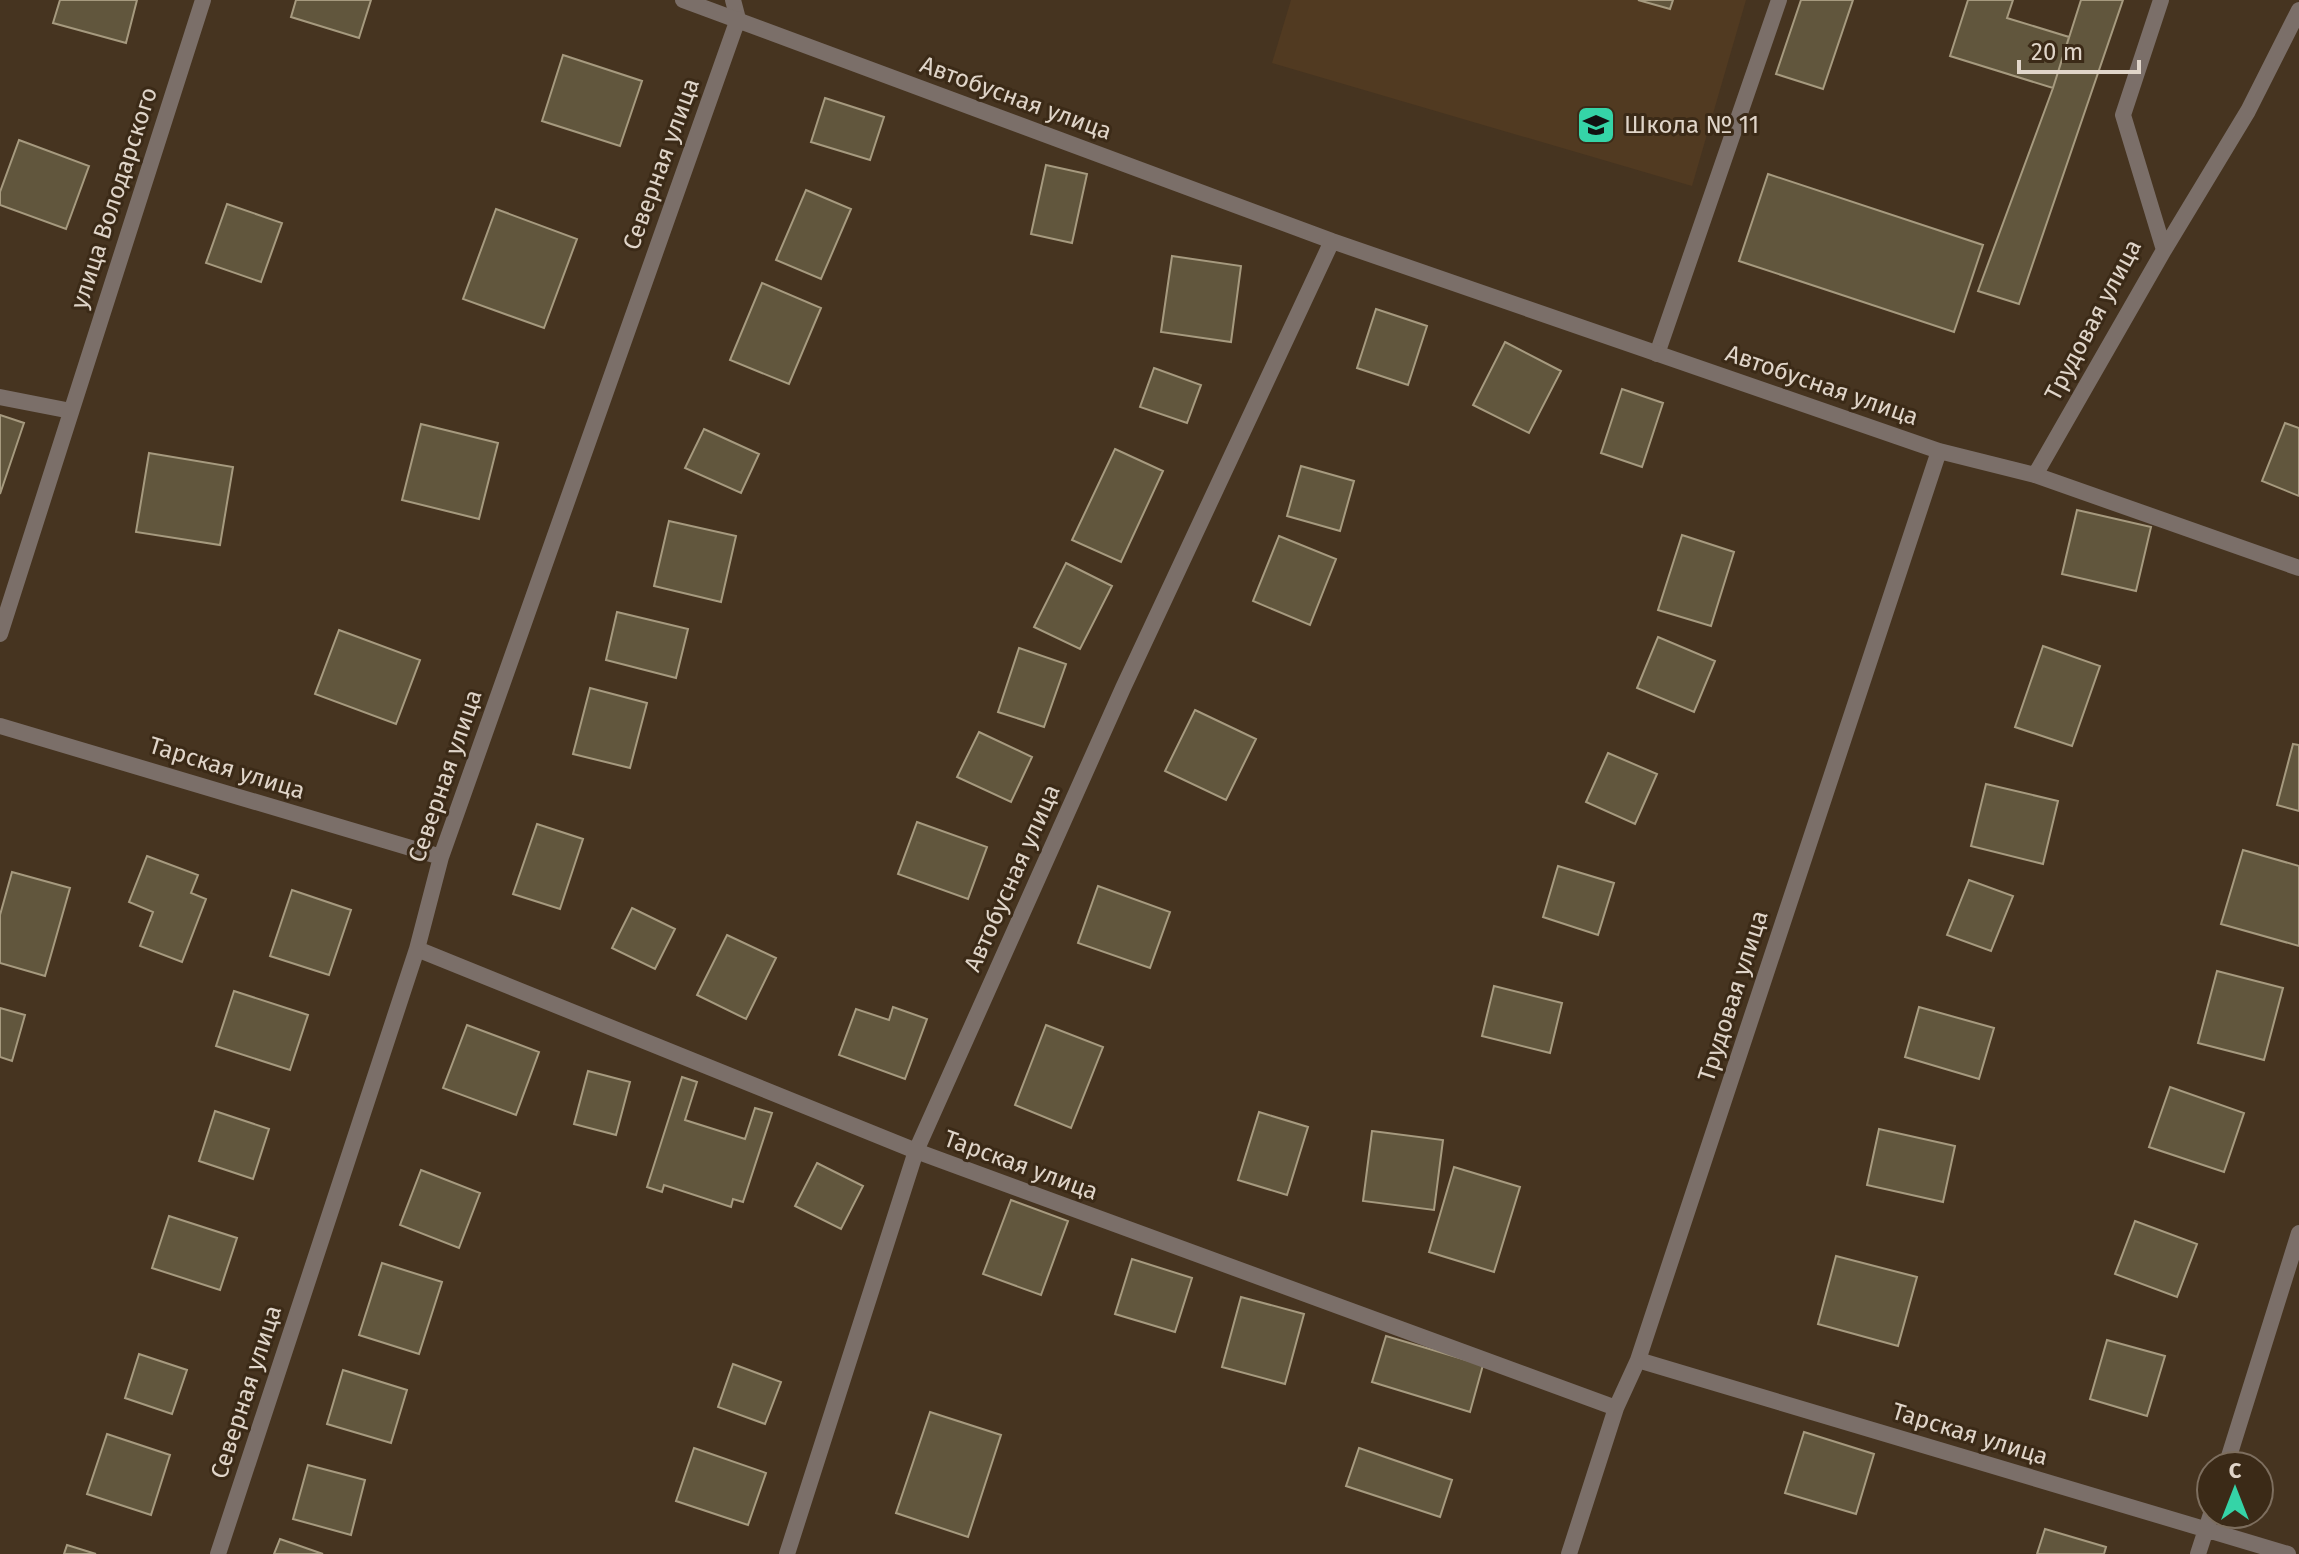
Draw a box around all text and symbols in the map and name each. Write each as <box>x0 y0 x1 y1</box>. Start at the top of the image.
scale bar <box>2019 24 2139 74</box>
text: 20 m <box>2031 38 2083 66</box>
street label: Автобусная улица <box>916 50 1116 146</box>
street label: Северная улица <box>617 74 705 254</box>
street label: улица Володарского <box>65 84 163 312</box>
school or university icon: Школа № 11 <box>1575 104 1617 146</box>
place label: Школа № 11 <box>1624 111 1759 139</box>
street label: Трудовая улица <box>2039 235 2147 405</box>
street label: Автобусная улица <box>1722 339 1922 431</box>
street label: Северная улица <box>402 686 488 866</box>
street label: Тарская улица <box>146 731 308 805</box>
street label: Автобусная улица <box>958 780 1066 976</box>
street label: Трудовая улица <box>1692 907 1774 1085</box>
street label: Тарская улица <box>940 1124 1102 1206</box>
street label: Северная улица <box>205 1302 287 1482</box>
street label: Тарская улица <box>1889 1397 2051 1471</box>
north arrow <box>2195 1450 2275 1530</box>
text: С <box>2229 1457 2242 1484</box>

